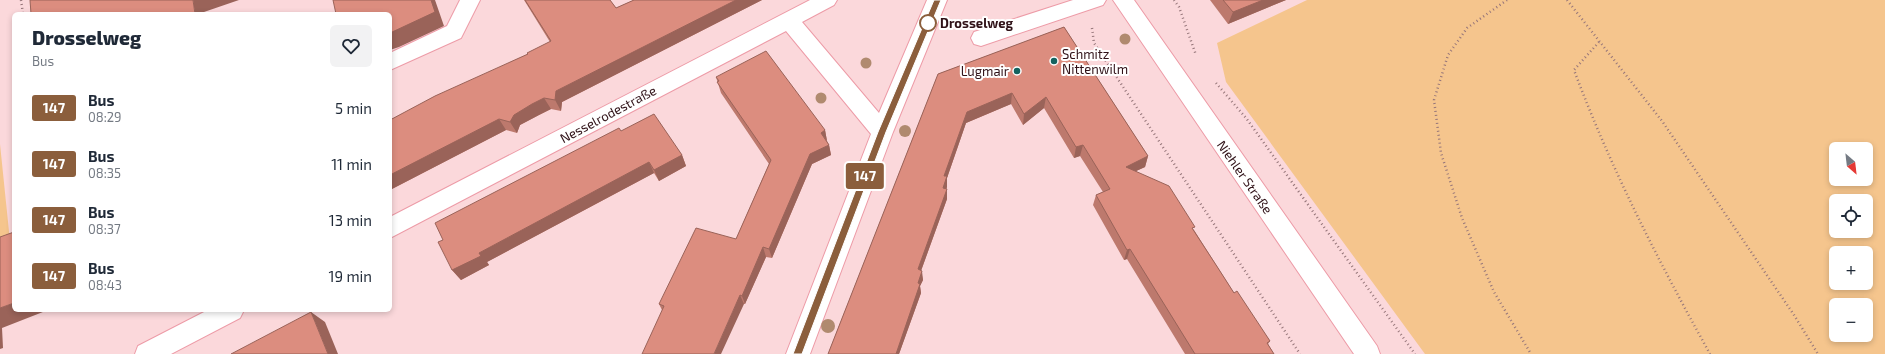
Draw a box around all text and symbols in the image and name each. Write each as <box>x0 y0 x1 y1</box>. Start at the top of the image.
marker: Drosselweg <box>919 14 937 32</box>
place label: Drosselweg <box>940 15 1014 31</box>
button: heart <box>330 25 372 67</box>
text: Drosselweg <box>32 26 141 49</box>
place label: Schmitz Nittenwilm <box>1062 46 1128 77</box>
text: Bus <box>32 53 54 69</box>
marker: Schmitz Nittenwilm <box>1049 56 1059 66</box>
place label: Lugmair <box>961 63 1009 79</box>
marker: Lugmair <box>1012 66 1022 76</box>
street label: Nesselrodestraße <box>557 82 659 146</box>
text: Bus <box>88 91 114 109</box>
text: 147 <box>43 99 65 116</box>
text: 5 min <box>335 99 372 117</box>
text: 08:29 <box>88 109 122 125</box>
street label: Niehler Straße <box>1214 137 1276 217</box>
north arrow <box>1829 142 1873 186</box>
map controls <box>1829 142 1873 342</box>
text: Bus <box>88 147 114 165</box>
text: 147 <box>43 155 65 172</box>
text: 11 min <box>331 155 372 173</box>
line badge: 147 <box>842 163 888 189</box>
text: 08:35 <box>88 165 121 181</box>
text: 147 <box>854 167 876 184</box>
button: locate <box>1829 194 1873 238</box>
text: Bus <box>88 203 114 221</box>
text: 147 <box>43 211 65 228</box>
text: 13 min <box>329 211 372 229</box>
text: 08:37 <box>88 221 121 237</box>
button: + <box>1829 246 1873 290</box>
text: Bus <box>88 259 114 277</box>
text: 147 <box>43 267 65 284</box>
text: 19 min <box>329 267 372 285</box>
text: 08:43 <box>88 277 122 293</box>
button: − <box>1829 298 1873 342</box>

